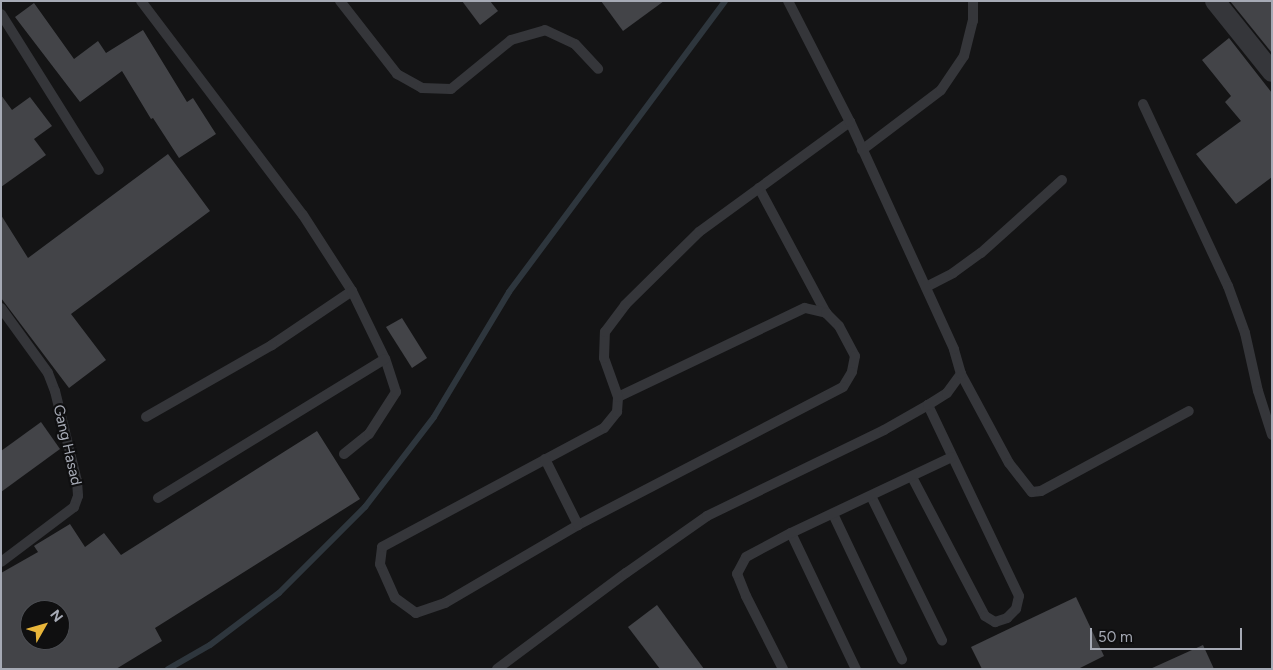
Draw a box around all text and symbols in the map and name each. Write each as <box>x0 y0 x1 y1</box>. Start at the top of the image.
street label: Gang Hasad <box>49 403 85 487</box>
north arrow <box>20 600 70 650</box>
text: N <box>46 607 66 626</box>
scale bar <box>1093 618 1246 650</box>
text: 50 m <box>1098 628 1133 646</box>

